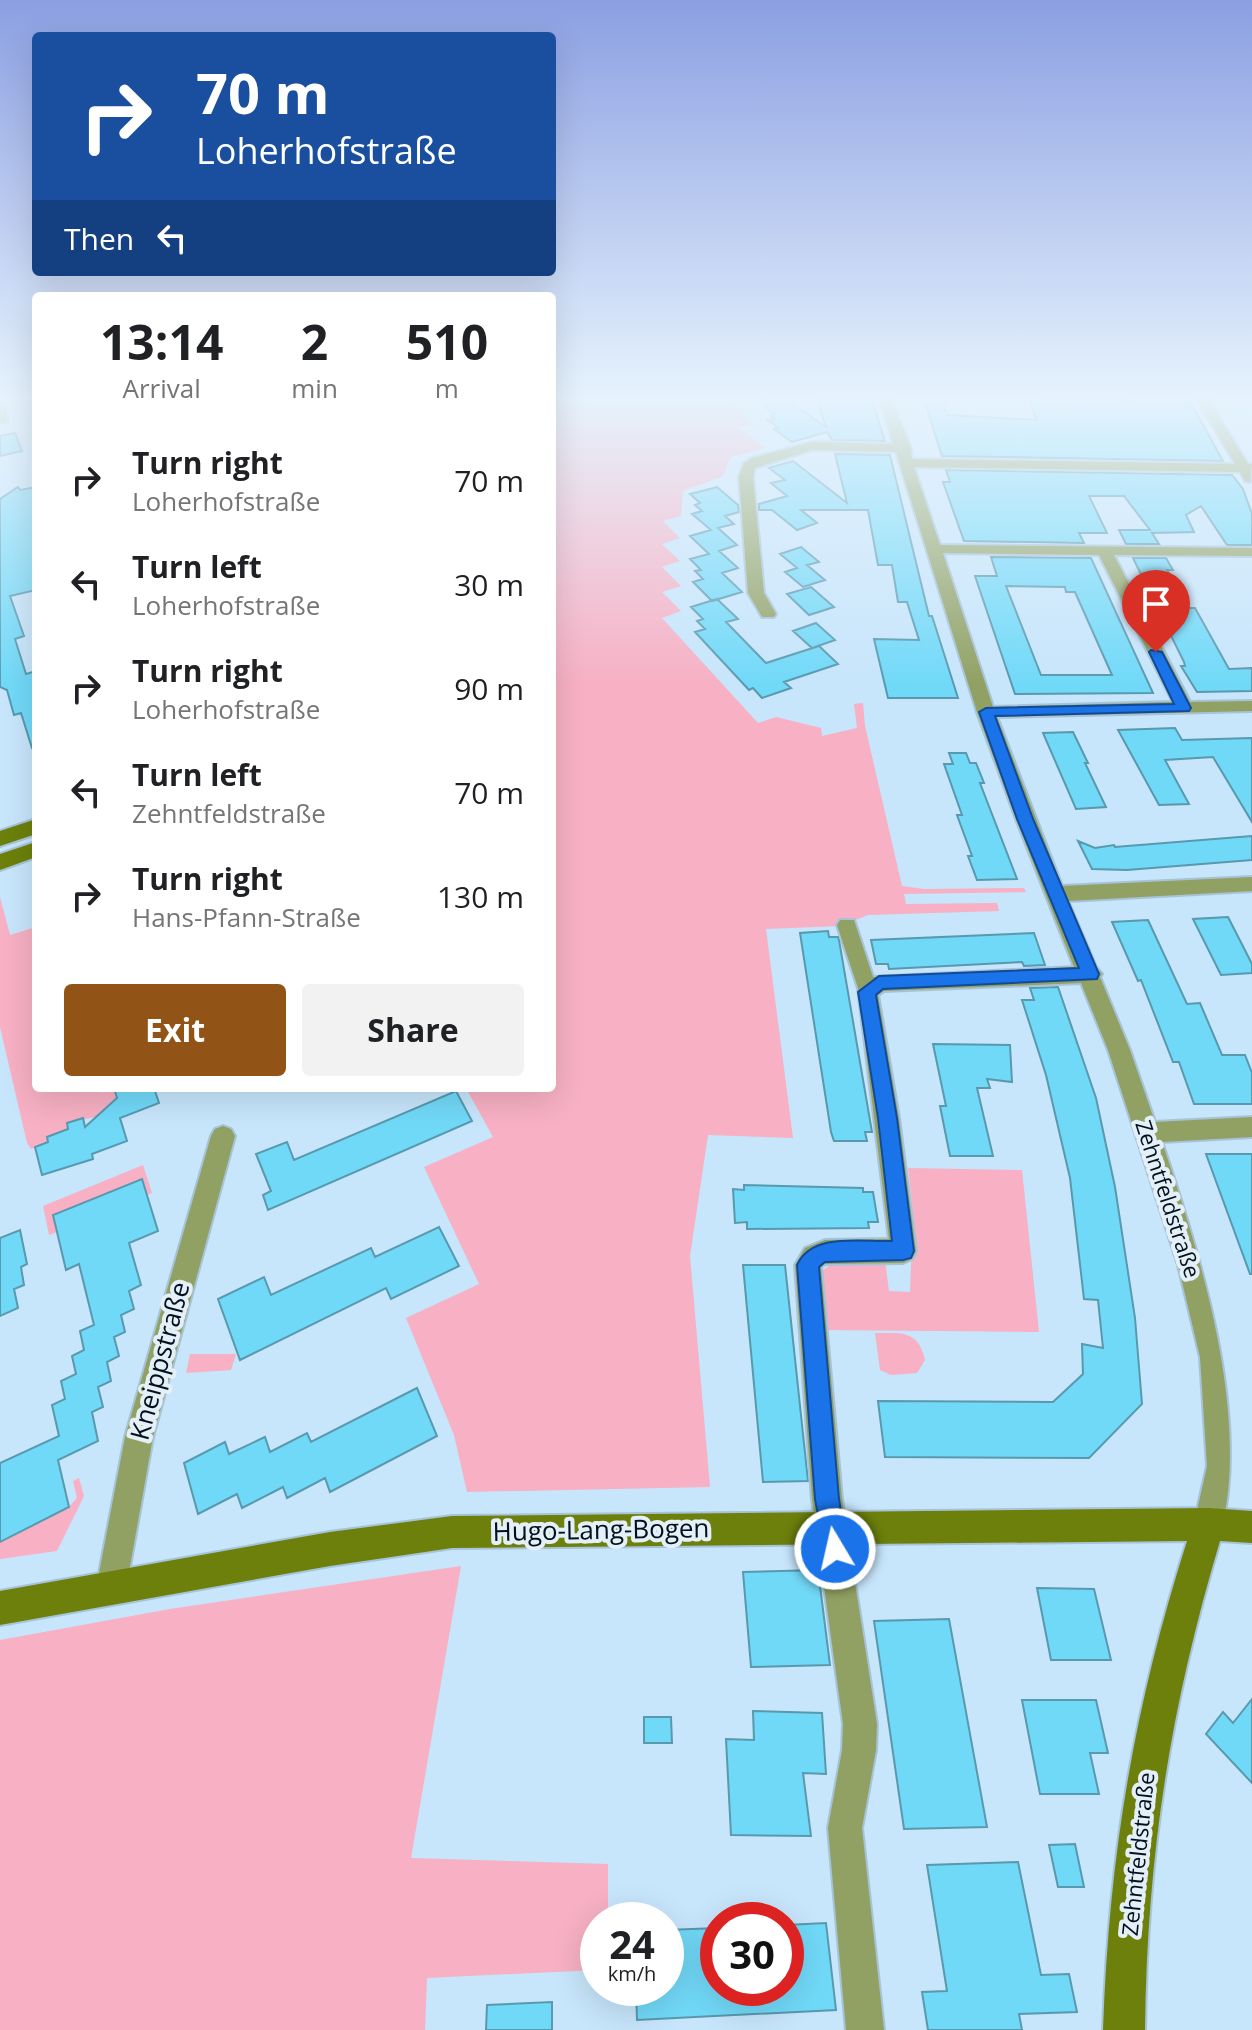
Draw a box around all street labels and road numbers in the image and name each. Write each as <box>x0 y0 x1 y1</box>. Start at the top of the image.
street label: Zehntfeldstraße <box>1129 1116 1209 1281</box>
street label: Kneippstraße <box>121 1278 197 1444</box>
street label: Hugo-Lang-Bogen <box>492 1509 710 1549</box>
street label: Zehntfeldstraße <box>1114 1771 1161 1937</box>

